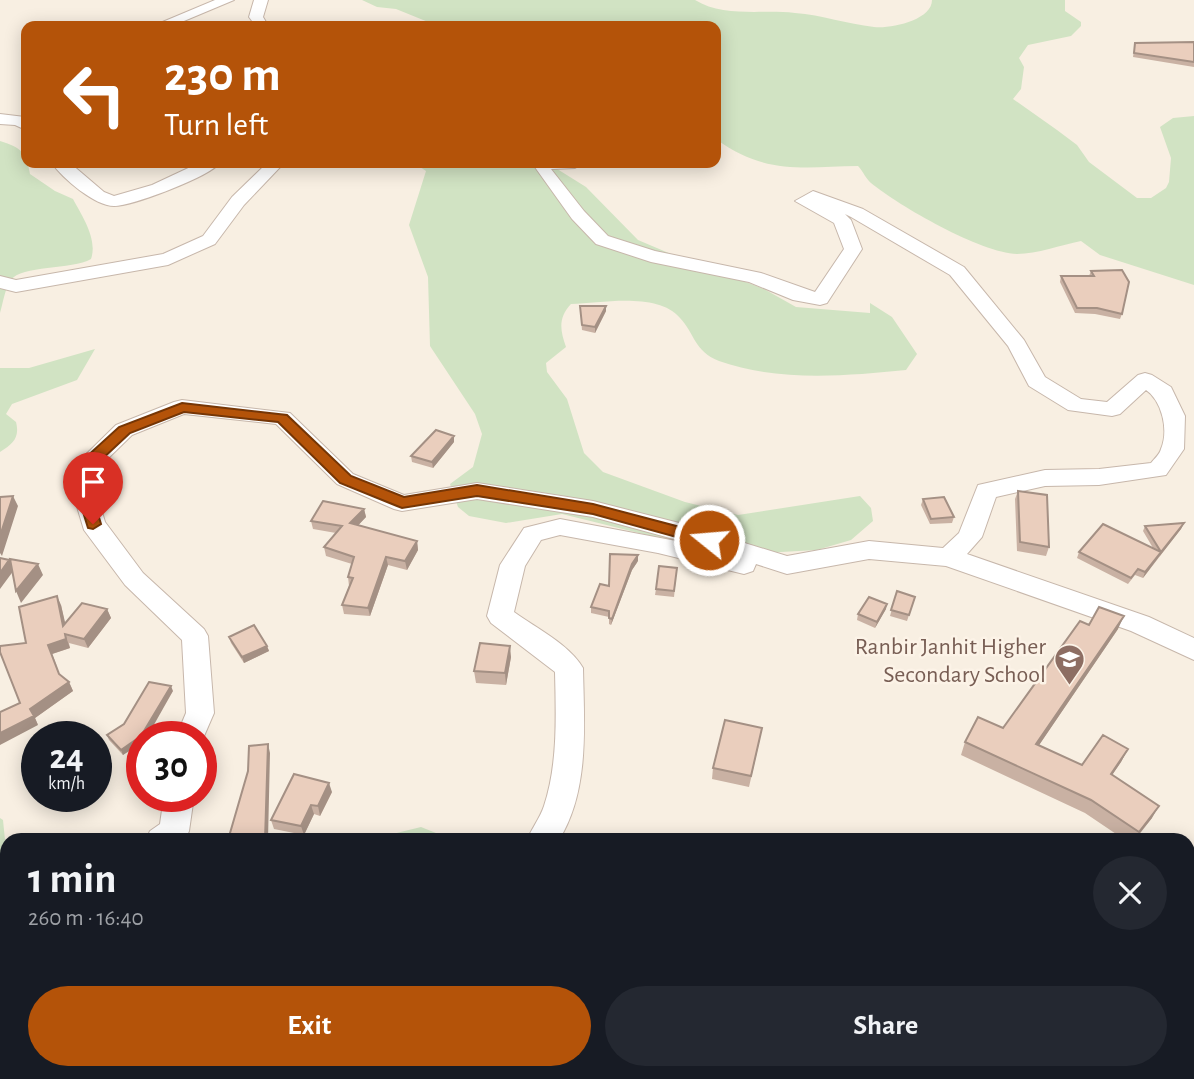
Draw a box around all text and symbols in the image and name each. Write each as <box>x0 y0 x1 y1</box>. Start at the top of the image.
icon: left <box>49 49 140 140</box>
text: 230 m <box>164 51 281 100</box>
text: Turn left <box>164 109 268 141</box>
pin <box>63 452 123 524</box>
icon: arrive <box>74 463 112 501</box>
position arrow <box>672 503 746 577</box>
place label: Ranbir Janhit Higher Secondary School <box>855 635 1046 687</box>
school or university icon: Ranbir Janhit Higher Secondary School <box>1052 643 1086 687</box>
speed limit sign: 30 <box>126 721 217 812</box>
text: 24 <box>49 740 84 775</box>
text: km/h <box>48 775 85 793</box>
button: close <box>1093 856 1167 930</box>
text: 1 min <box>28 858 117 900</box>
text: 260 m · 16:40 <box>28 907 144 930</box>
button: Exit <box>28 986 591 1066</box>
button: Share <box>605 986 1167 1066</box>

